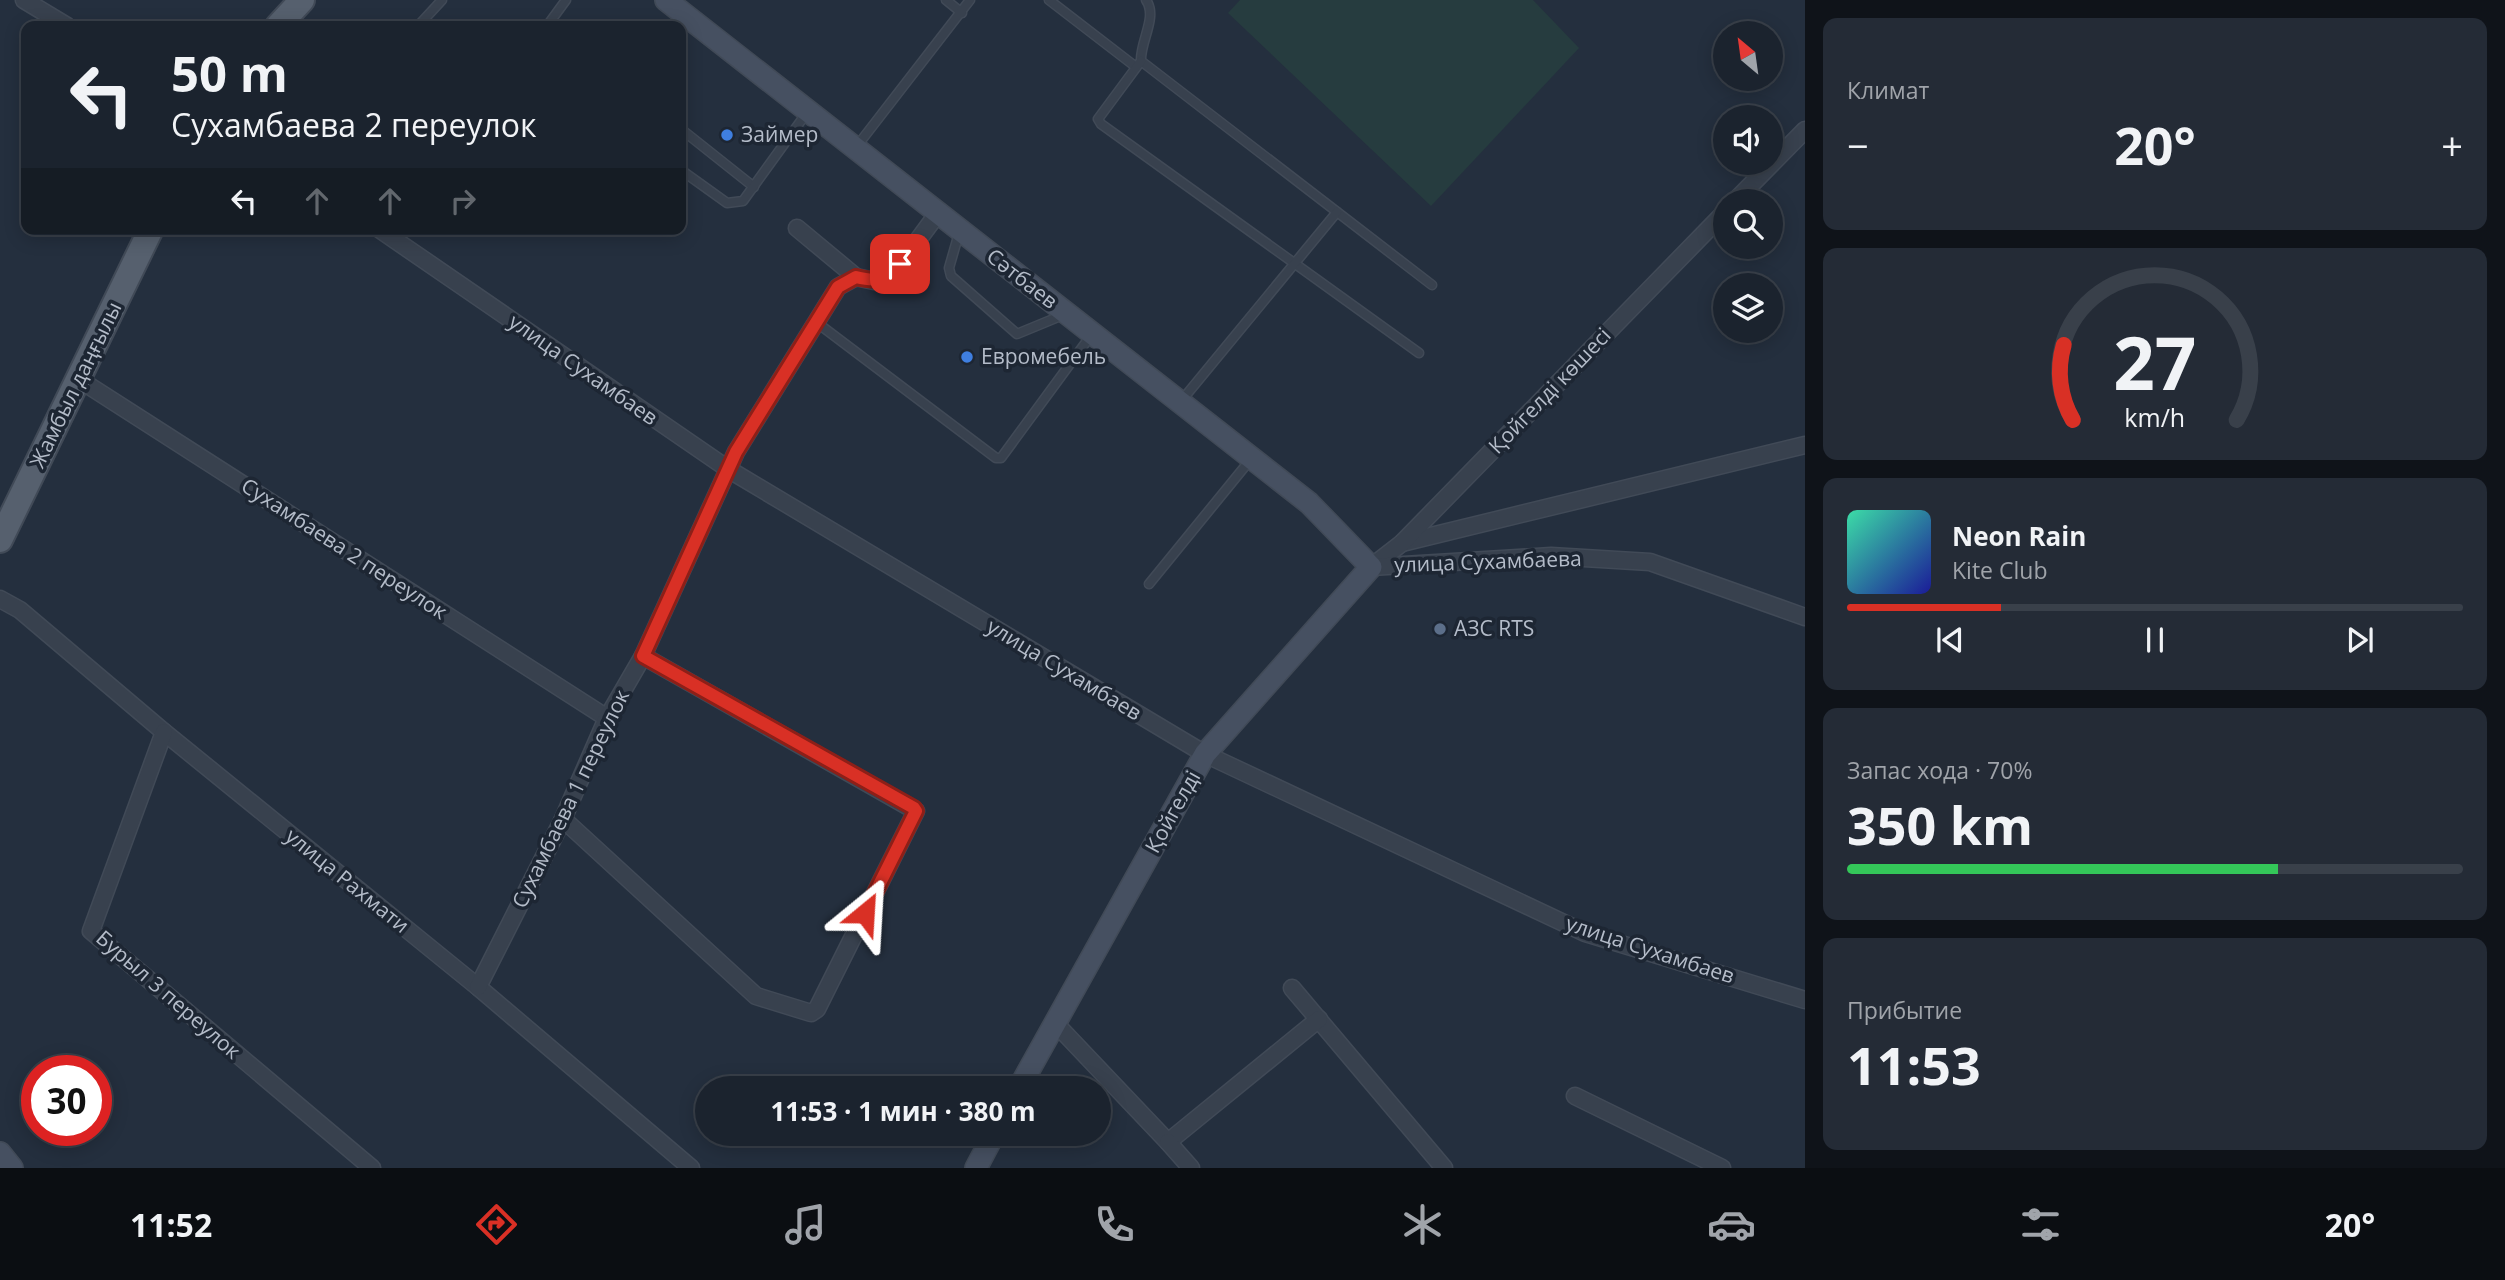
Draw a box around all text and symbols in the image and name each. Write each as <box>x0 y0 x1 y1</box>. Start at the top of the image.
north arrow <box>1713 21 1783 91</box>
map controls <box>1713 21 1783 343</box>
text: 50 m <box>171 40 288 106</box>
icon: left <box>56 49 147 140</box>
text: Климат <box>1847 74 1929 106</box>
text: Сухамбаева 2 переулок <box>171 103 537 146</box>
button: sound <box>1713 105 1783 175</box>
text: 20° <box>2114 109 2196 180</box>
text: − <box>1847 119 1869 171</box>
text: + <box>2441 119 2463 171</box>
place label: Займер <box>741 120 818 148</box>
marker: Займер <box>719 127 735 143</box>
icon: left <box>225 182 263 220</box>
icon: ahead <box>298 182 336 220</box>
icon: ahead <box>371 182 409 220</box>
icon: right <box>444 182 482 220</box>
button: search <box>1713 189 1783 259</box>
pin <box>870 234 930 294</box>
street label: Сәтбаев <box>981 242 1064 315</box>
icon: arrive <box>881 245 919 283</box>
button: layers <box>1713 273 1783 343</box>
street label: Жамбыл даңғылы <box>23 297 127 472</box>
street label: улица Сухамбаев <box>503 307 664 431</box>
text: 27 <box>2113 312 2197 411</box>
street label: Қойгелді көшесі <box>1482 321 1617 459</box>
place label: Евромебель <box>981 342 1106 370</box>
marker: Евромебель <box>959 349 975 365</box>
text: km/h <box>2125 400 2185 434</box>
street label: Сухамбаева 2 переулок <box>236 471 453 625</box>
text: Neon Rain <box>1952 518 2086 554</box>
street label: улица Сухамбаева <box>1394 544 1582 578</box>
text: Kite Club <box>1952 554 2047 586</box>
street label: улица Сухамбаев <box>982 612 1147 726</box>
place label: АЗС RTS <box>1454 614 1534 642</box>
marker: АЗС RTS <box>1432 621 1448 637</box>
icon: previous <box>1931 621 1969 659</box>
icon: pause <box>2136 621 2174 659</box>
icon: next <box>2341 621 2379 659</box>
street label: Сухамбаева 1 переулок <box>505 684 635 913</box>
text: Запас хода · 70% <box>1847 754 2032 786</box>
street label: Қойгелді <box>1138 765 1206 858</box>
text: 350 km <box>1847 789 2033 860</box>
street label: улица Рахмати <box>280 822 415 939</box>
position arrow <box>828 876 902 950</box>
street label: улица Сухамбаев <box>1562 909 1738 990</box>
street label: Бурыл 3 переулок <box>91 924 247 1065</box>
text: Прибытие <box>1847 994 1962 1026</box>
text: 11:53 <box>1847 1029 1981 1100</box>
speed limit sign: 30 <box>21 1055 112 1146</box>
text: 11:53 · 1 мин · 380 m <box>770 1093 1036 1129</box>
icon: directions <box>472 1200 521 1249</box>
icon: music <box>781 1200 830 1249</box>
icon: phone <box>1090 1200 1139 1249</box>
icon: climate <box>1398 1200 1447 1249</box>
icon: car <box>1707 1200 1756 1249</box>
icon: filters <box>2016 1200 2065 1249</box>
text: 11:52 <box>130 1203 212 1246</box>
text: 20° <box>2325 1203 2375 1246</box>

